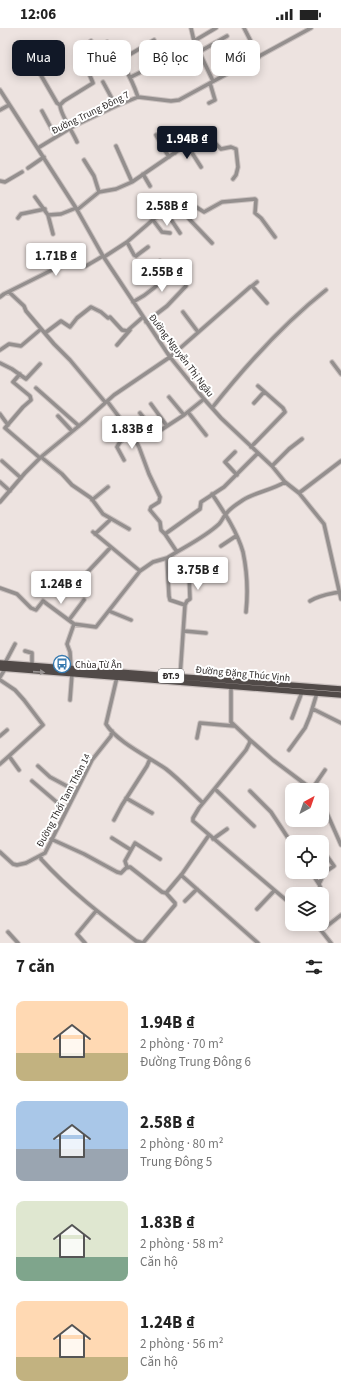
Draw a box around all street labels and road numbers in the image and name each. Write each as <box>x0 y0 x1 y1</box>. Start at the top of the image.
street label: Đường Trung Đông 7 <box>49 88 132 138</box>
street label: Đường Nguyễn Thị Ngâu <box>145 311 217 400</box>
street label: Đường Đặng Thúc Vịnh <box>195 663 291 685</box>
road number: ĐT.9 <box>158 669 184 683</box>
street label: Đường Thới Tam Thôn 14 <box>33 751 94 850</box>

